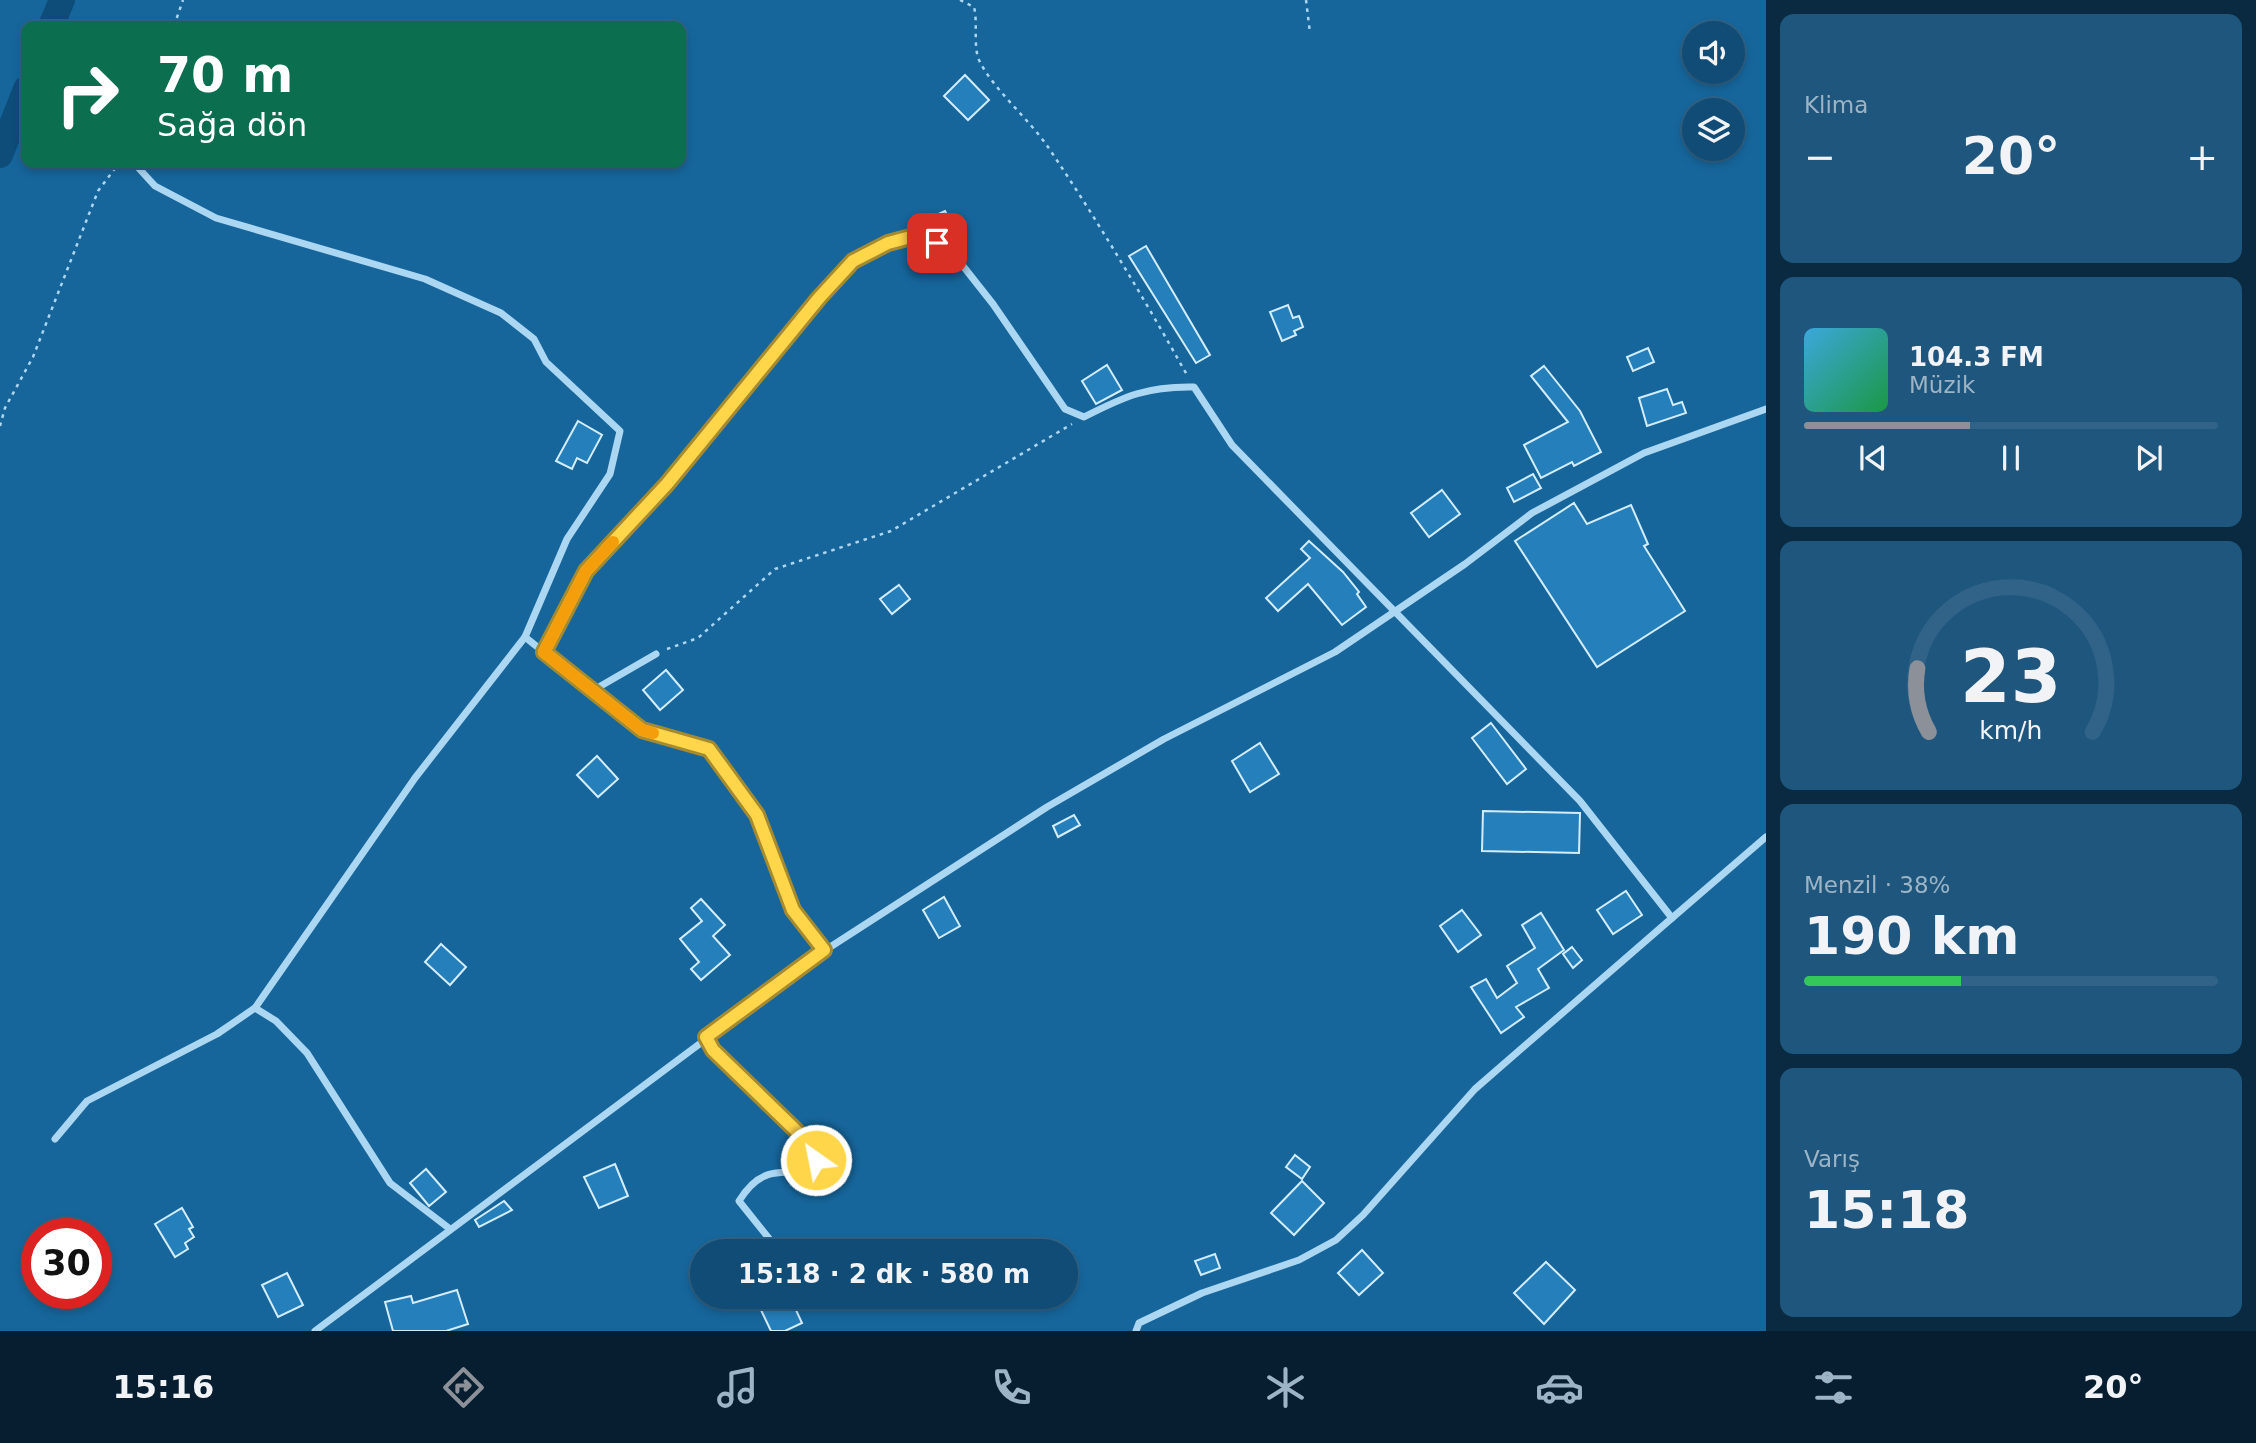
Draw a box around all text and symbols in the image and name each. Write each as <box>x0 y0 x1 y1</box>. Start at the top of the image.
map controls <box>1682 21 1745 161</box>
button: sound <box>1682 21 1745 84</box>
text: 70 m <box>157 47 293 104</box>
icon: right <box>42 49 133 140</box>
text: Klima <box>1804 92 1868 118</box>
button: layers <box>1682 98 1745 161</box>
text: Sağa dön <box>157 106 307 144</box>
text: 20° <box>1962 126 2060 186</box>
text: − <box>1804 135 1836 179</box>
text: + <box>2186 135 2218 179</box>
pin <box>907 213 967 273</box>
icon: arrive <box>918 224 956 262</box>
text: 104.3 FM <box>1909 342 2044 372</box>
text: Müzik <box>1909 372 1975 398</box>
icon: previous <box>1854 439 1892 477</box>
icon: pause <box>1992 439 2030 477</box>
icon: next <box>2130 439 2168 477</box>
text: 23 <box>1960 634 2062 719</box>
text: km/h <box>1979 715 2043 744</box>
text: Menzil · 38% <box>1804 872 1950 898</box>
text: 190 km <box>1804 906 2019 966</box>
position arrow <box>779 1123 853 1197</box>
text: Varış <box>1804 1146 1860 1172</box>
text: 15:18 <box>1804 1180 1970 1240</box>
speed limit sign: 30 <box>21 1218 112 1309</box>
text: 15:18 · 2 dk · 580 m <box>738 1259 1030 1289</box>
icon: directions <box>439 1363 488 1412</box>
icon: music <box>713 1363 762 1412</box>
icon: phone <box>987 1363 1036 1412</box>
icon: climate <box>1261 1363 1310 1412</box>
icon: car <box>1535 1363 1584 1412</box>
icon: filters <box>1809 1363 1858 1412</box>
text: 15:16 <box>112 1368 214 1406</box>
text: 20° <box>2083 1368 2143 1406</box>

